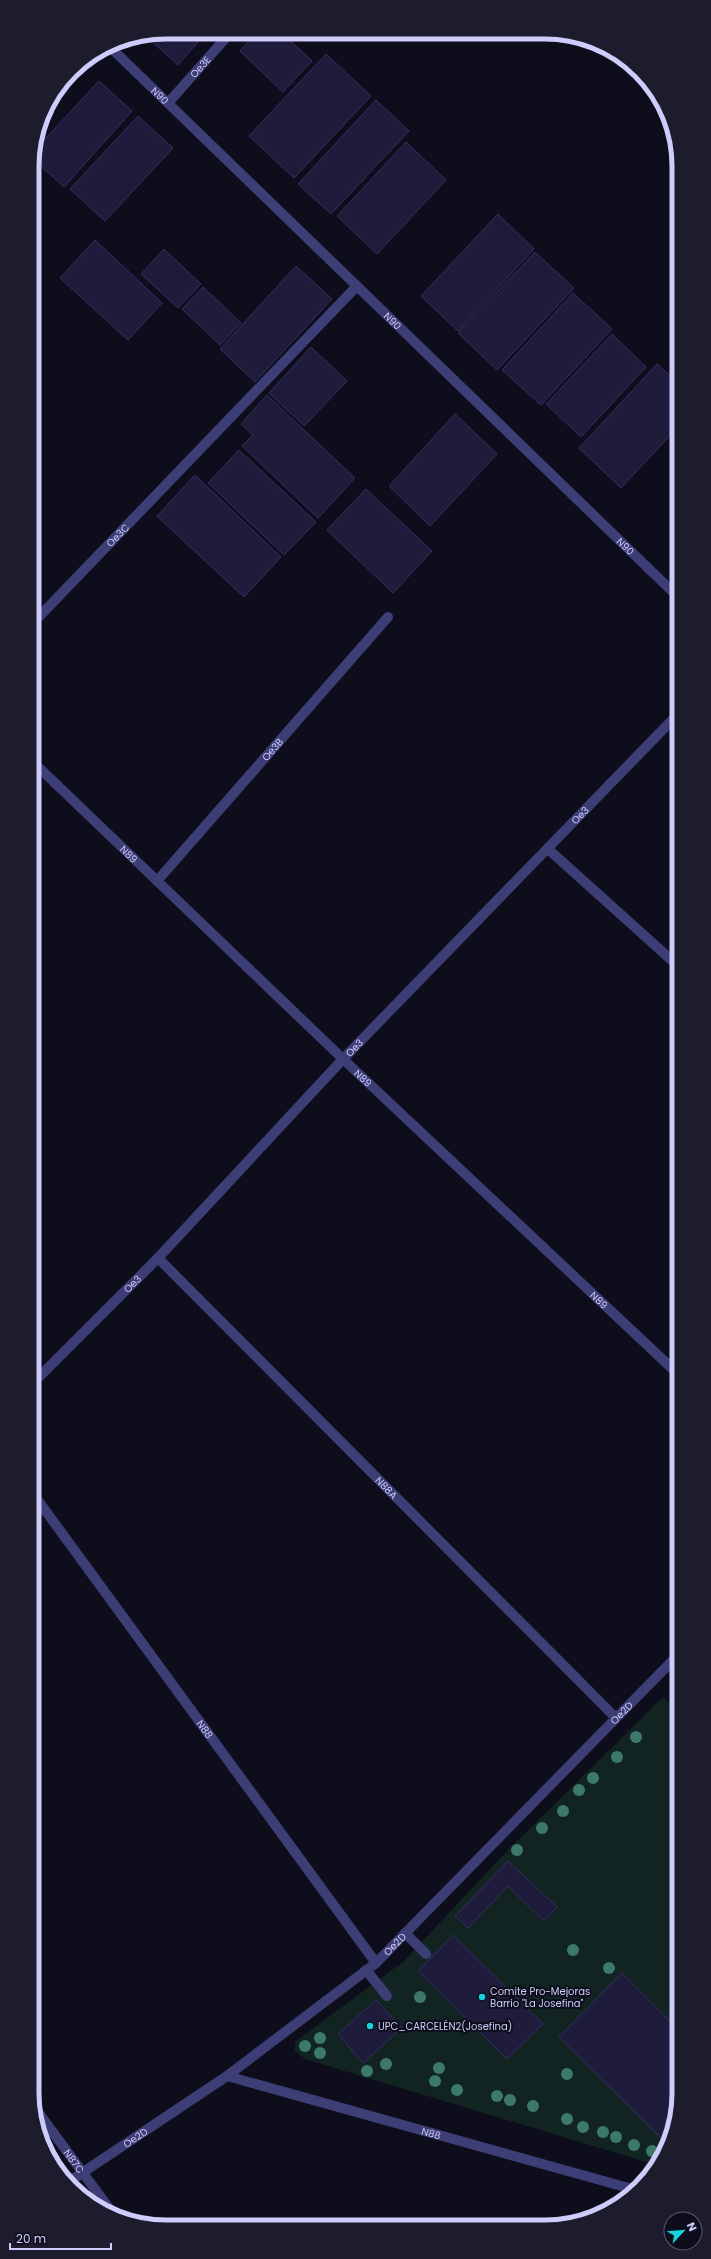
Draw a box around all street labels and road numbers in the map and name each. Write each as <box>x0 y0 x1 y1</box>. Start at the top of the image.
street label: Oe3E <box>186 52 214 81</box>
street label: N90 <box>148 83 172 108</box>
street label: N90 <box>381 309 405 333</box>
street label: Oe3C <box>103 520 133 550</box>
street label: N90 <box>613 534 638 558</box>
street label: Oe3B <box>258 735 286 764</box>
street label: Oe3 <box>567 803 592 828</box>
street label: N89 <box>117 842 141 866</box>
street label: Oe3 <box>342 1035 367 1060</box>
street label: N89 <box>351 1066 375 1090</box>
street label: Oe3 <box>120 1271 145 1296</box>
street label: N89 <box>587 1288 612 1312</box>
street label: N88A <box>372 1473 401 1502</box>
street label: Oe2D <box>607 1698 636 1728</box>
street label: N88 <box>193 1717 217 1742</box>
street label: Oe2D <box>380 1929 409 1959</box>
street label: N88 <box>420 2123 443 2143</box>
street label: Oe2D <box>120 2124 151 2151</box>
street label: N87C <box>60 2146 88 2176</box>

